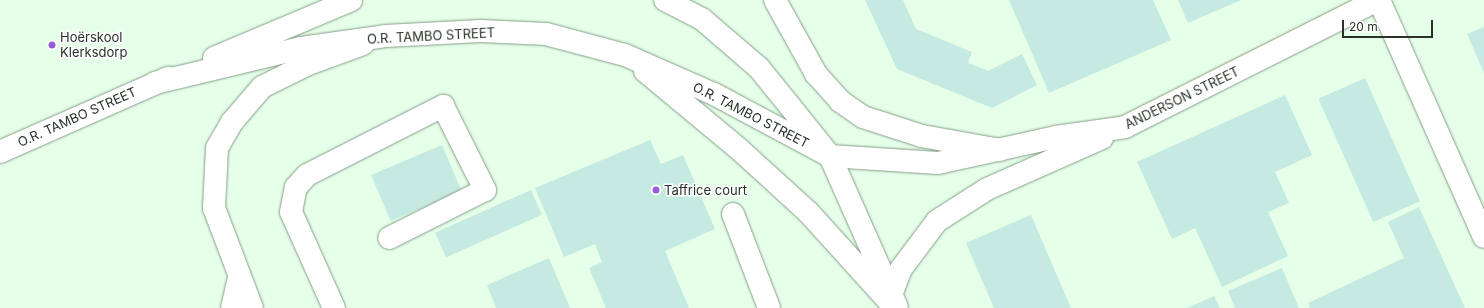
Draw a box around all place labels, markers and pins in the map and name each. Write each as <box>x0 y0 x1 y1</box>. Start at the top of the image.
place label: Hoërskool Klerksdorp <box>60 30 127 61</box>
marker: Hoërskool Klerksdorp <box>47 40 57 50</box>
place label: Taffrice court <box>664 182 747 198</box>
marker: Taffrice court <box>651 185 661 195</box>

